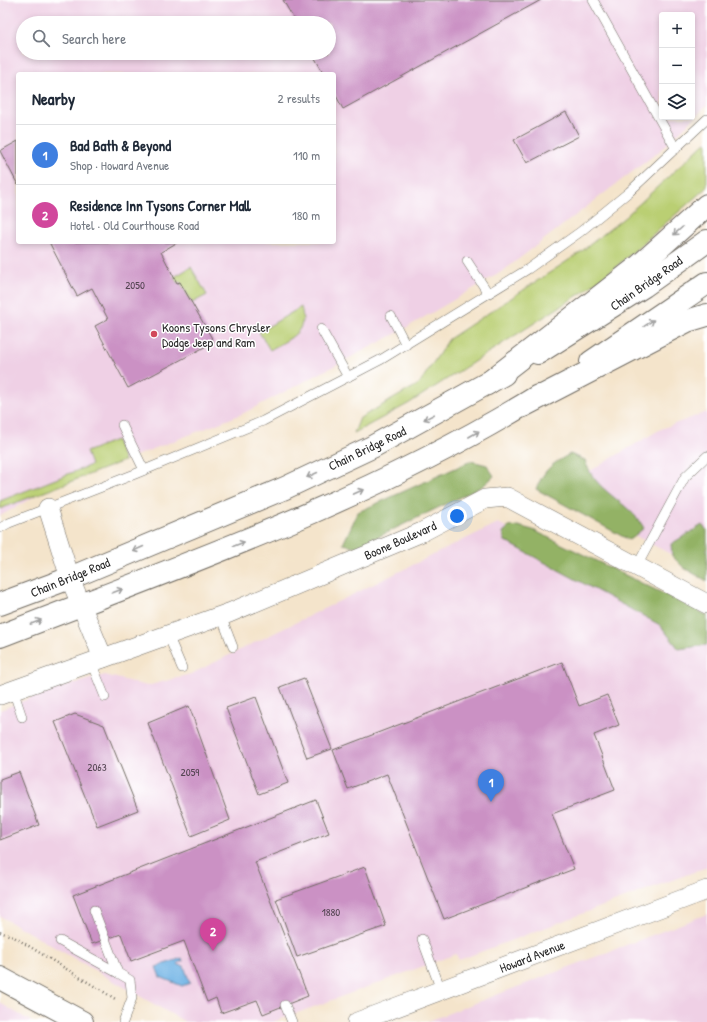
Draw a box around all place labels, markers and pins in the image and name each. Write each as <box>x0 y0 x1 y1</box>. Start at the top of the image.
place label: Koons Tysons Chrysler Dodge Jeep and Ram <box>162 318 271 351</box>
marker: Koons Tysons Chrysler Dodge Jeep and Ram <box>149 329 159 339</box>
pin: 1 <box>478 769 504 802</box>
pin: 2 <box>200 918 226 951</box>

